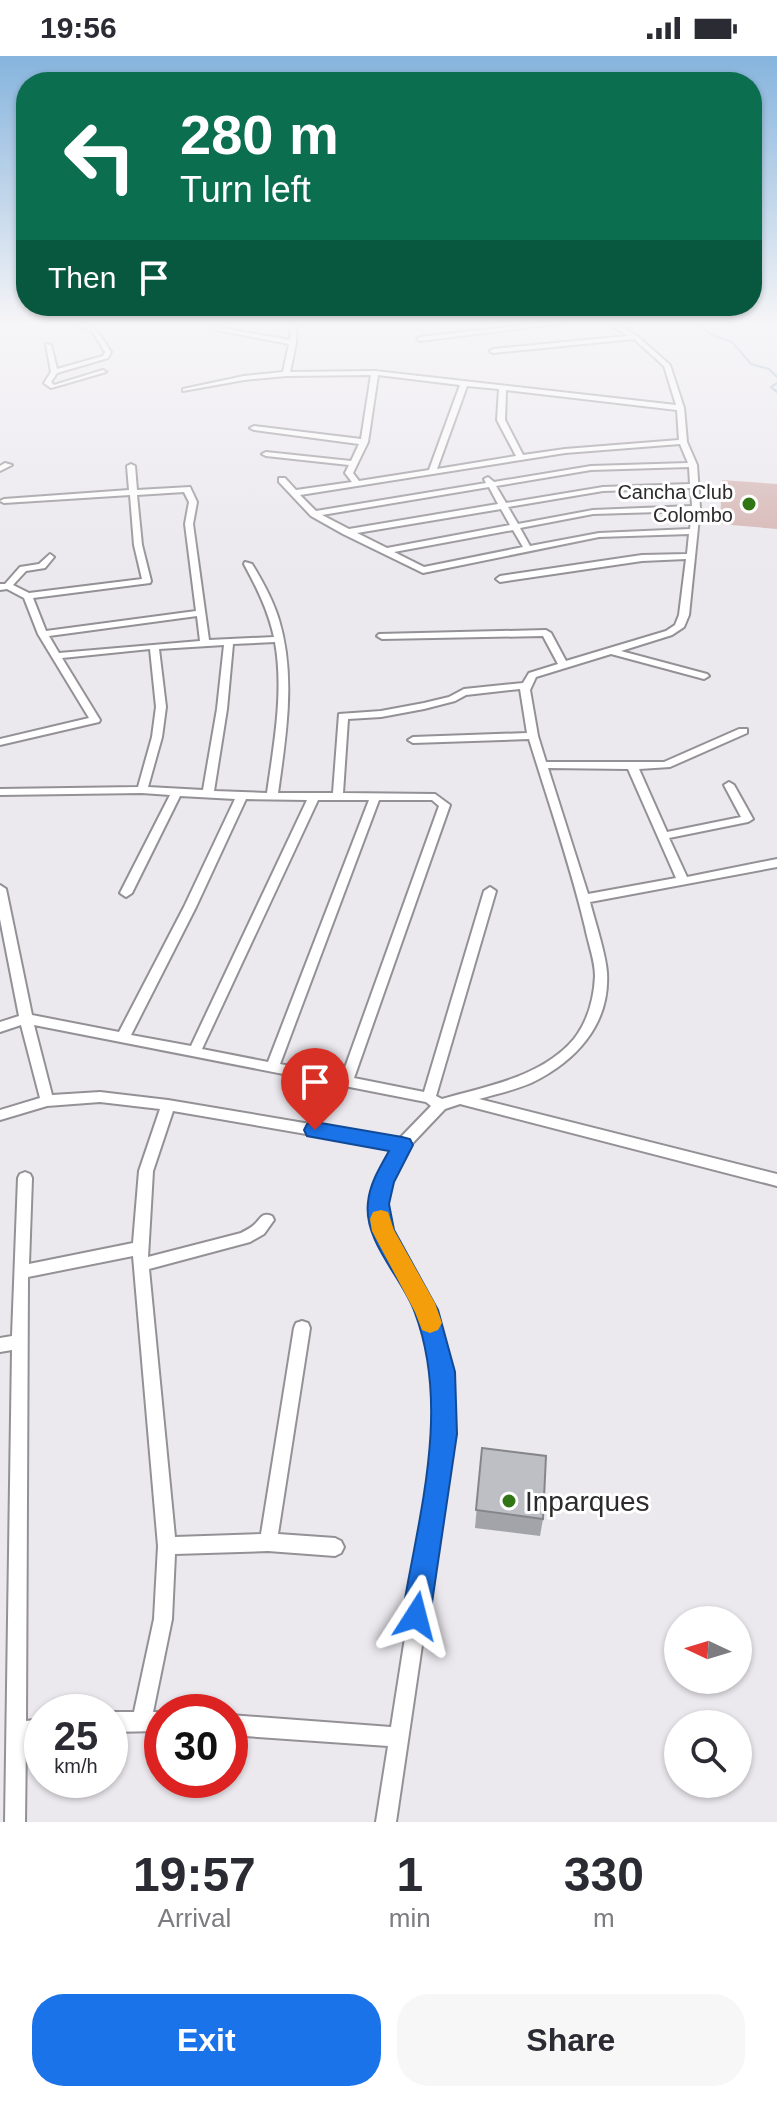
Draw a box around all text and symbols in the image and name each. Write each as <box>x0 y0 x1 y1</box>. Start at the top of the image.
text: 19:56 <box>40 11 117 44</box>
text: 280 m <box>180 103 339 166</box>
icon: left <box>48 104 152 208</box>
text: Turn left <box>180 169 311 210</box>
icon: arrive <box>132 256 176 300</box>
text: Then <box>48 261 116 294</box>
place label: Cancha Club Colombo <box>617 481 733 526</box>
marker: Cancha Club Colombo <box>740 495 758 513</box>
pin <box>281 1048 349 1130</box>
icon: arrive <box>293 1060 337 1104</box>
place label: Inparques <box>525 1486 650 1517</box>
marker: Inparques <box>500 1492 518 1510</box>
position arrow <box>374 1574 458 1658</box>
north arrow <box>664 1606 752 1694</box>
map controls <box>664 1606 752 1798</box>
speed limit sign: 30 <box>144 1694 248 1798</box>
button: search <box>664 1710 752 1798</box>
text: 25 <box>54 1714 98 1758</box>
text: km/h <box>54 1755 98 1777</box>
text: 19:57 <box>133 1848 256 1901</box>
text: 1 <box>396 1848 423 1901</box>
text: 330 <box>564 1848 644 1901</box>
text: Arrival <box>158 1903 231 1933</box>
text: min <box>389 1903 431 1933</box>
text: m <box>593 1903 615 1933</box>
button: Exit <box>32 1994 381 2086</box>
button: Share <box>397 1994 745 2086</box>

